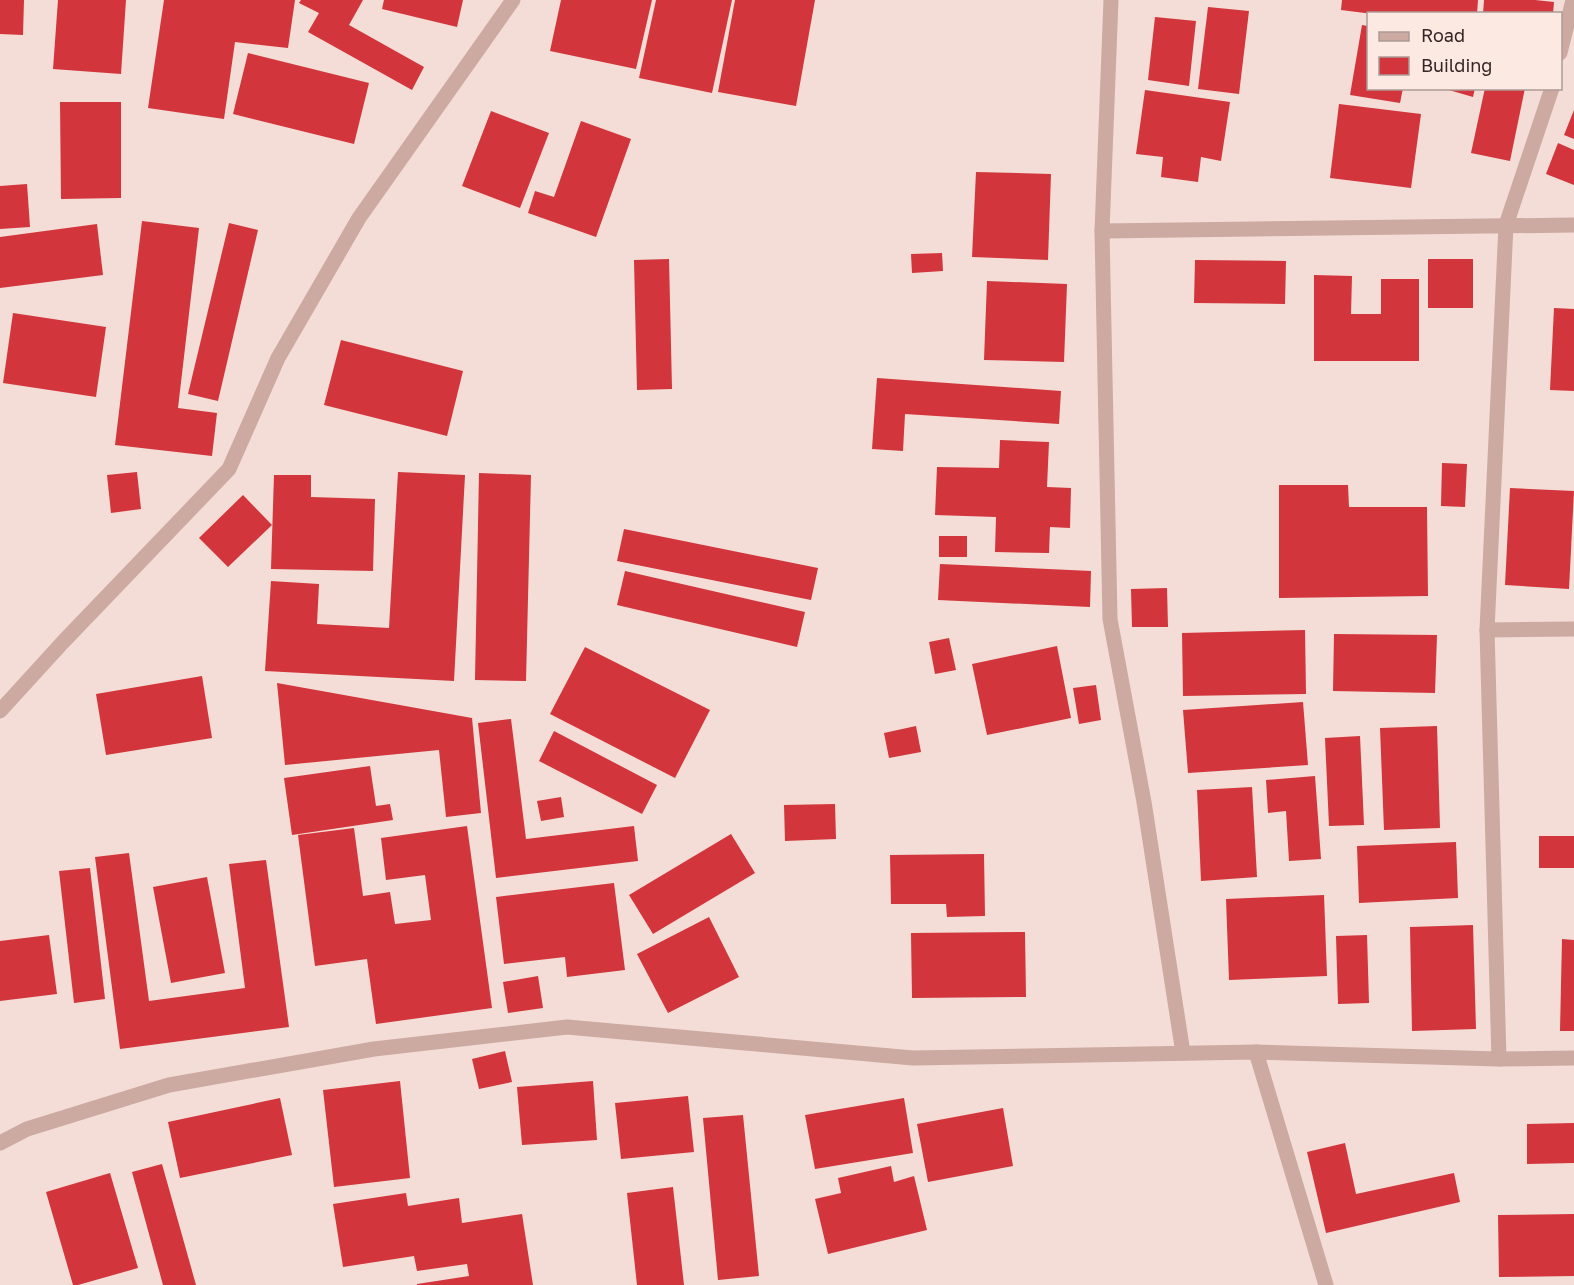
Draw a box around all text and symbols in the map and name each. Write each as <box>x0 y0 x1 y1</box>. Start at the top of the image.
legend <box>1367 12 1562 90</box>
text: Road <box>1421 24 1465 46</box>
text: Building <box>1421 54 1492 76</box>

